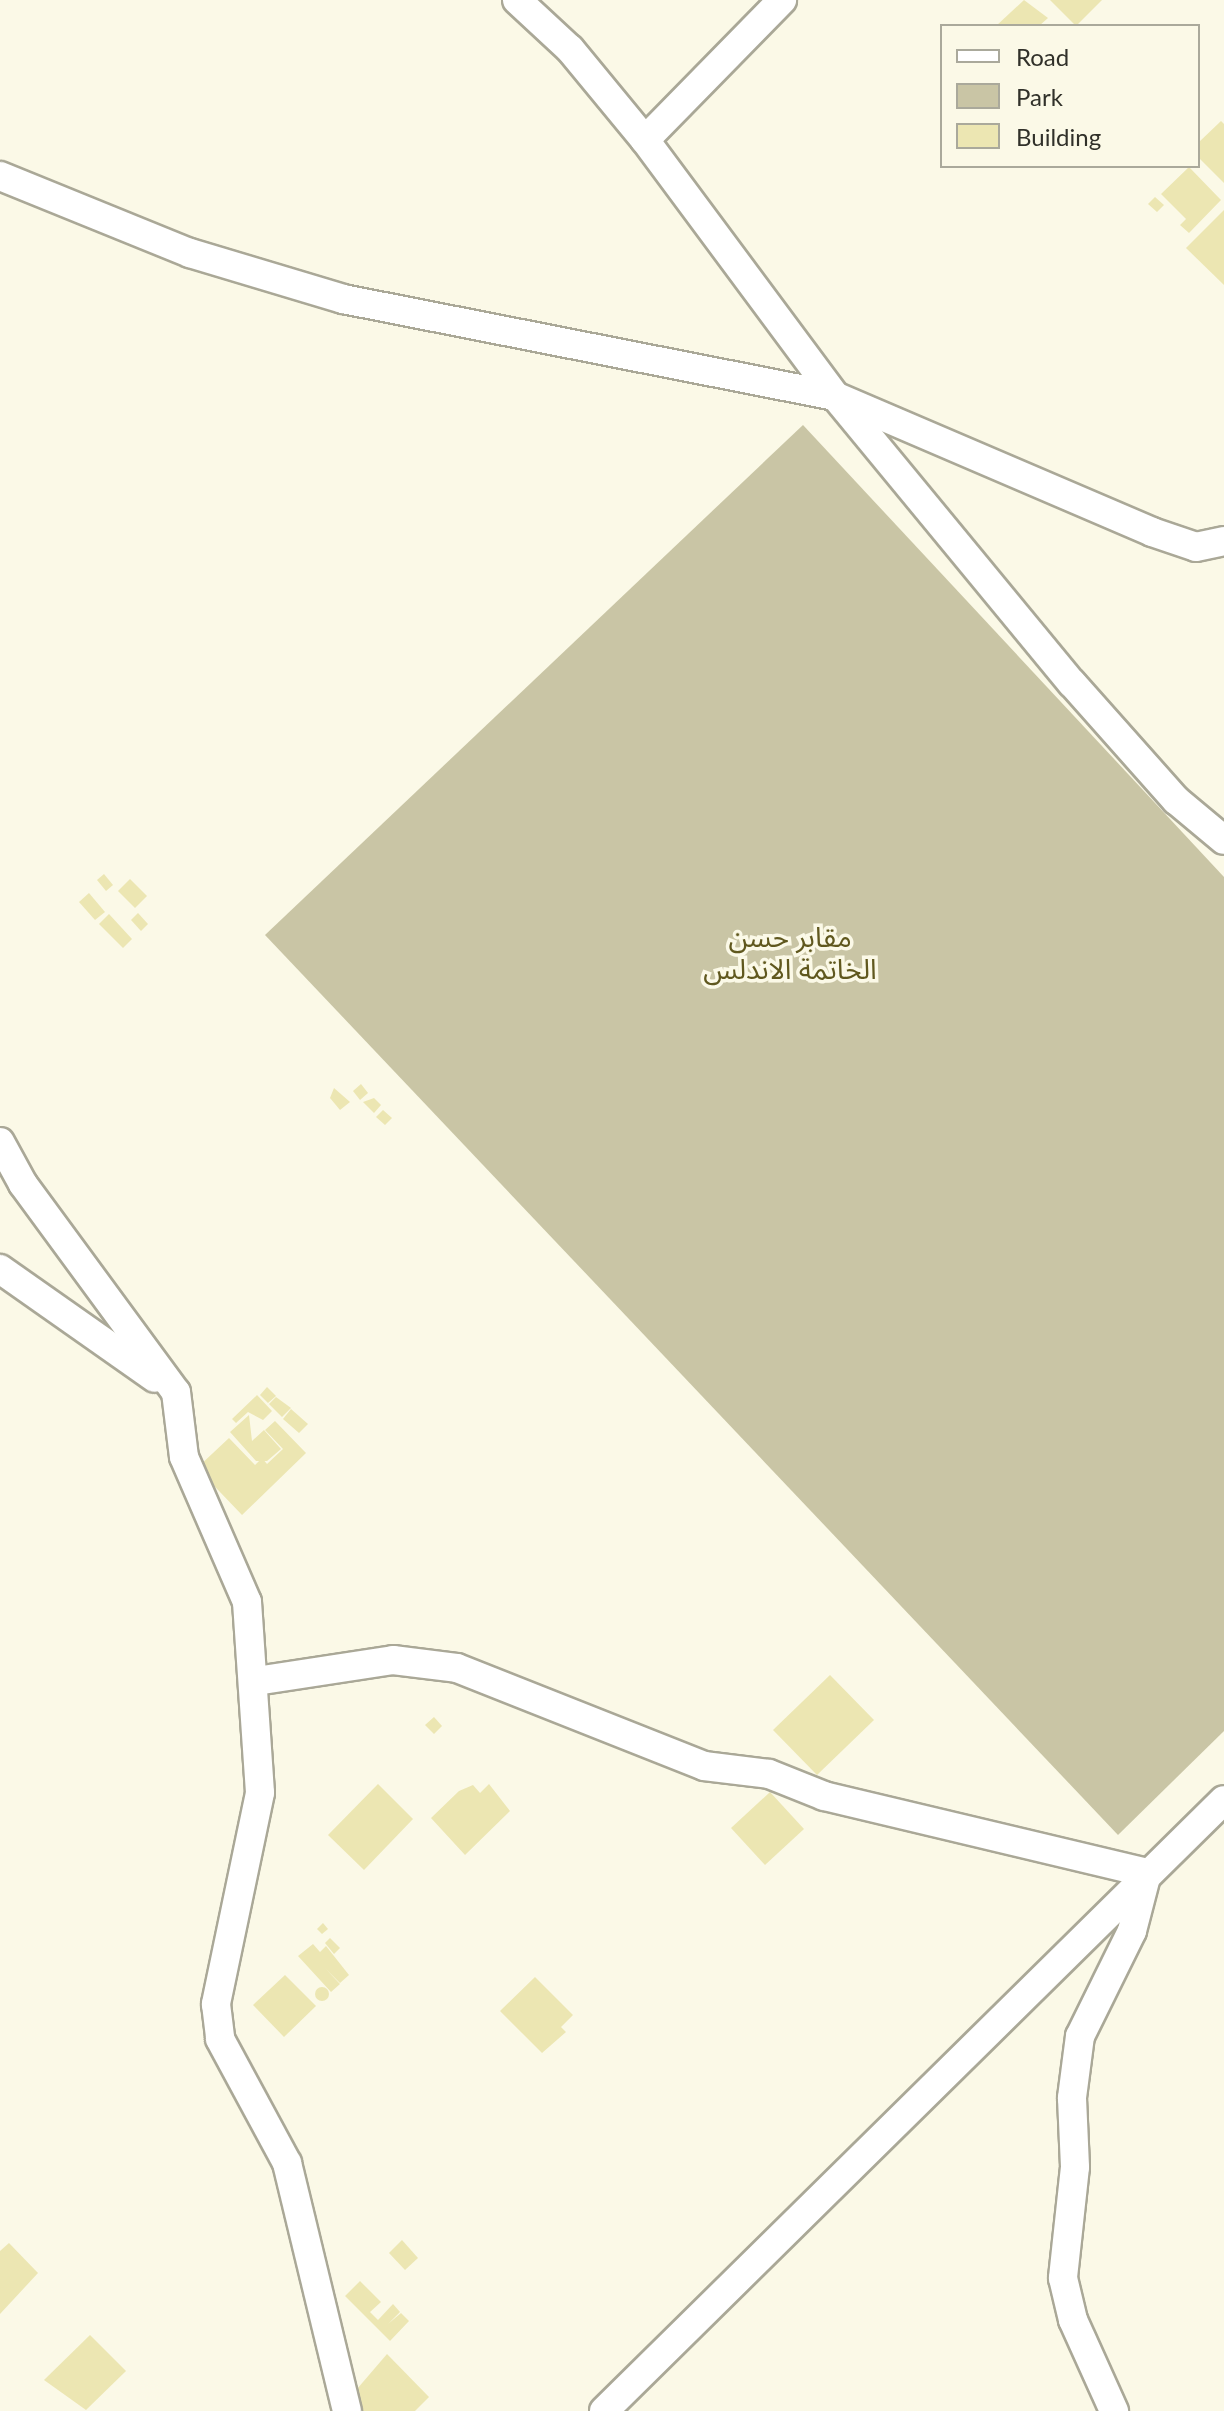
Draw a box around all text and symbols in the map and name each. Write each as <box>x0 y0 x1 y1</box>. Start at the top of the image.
legend <box>940 24 1200 168</box>
text: Road <box>1016 42 1069 71</box>
text: Park <box>1016 82 1063 111</box>
text: Building <box>1016 122 1101 151</box>
park label: مقابر حسن الخاتمة الاندلس <box>703 919 877 985</box>

